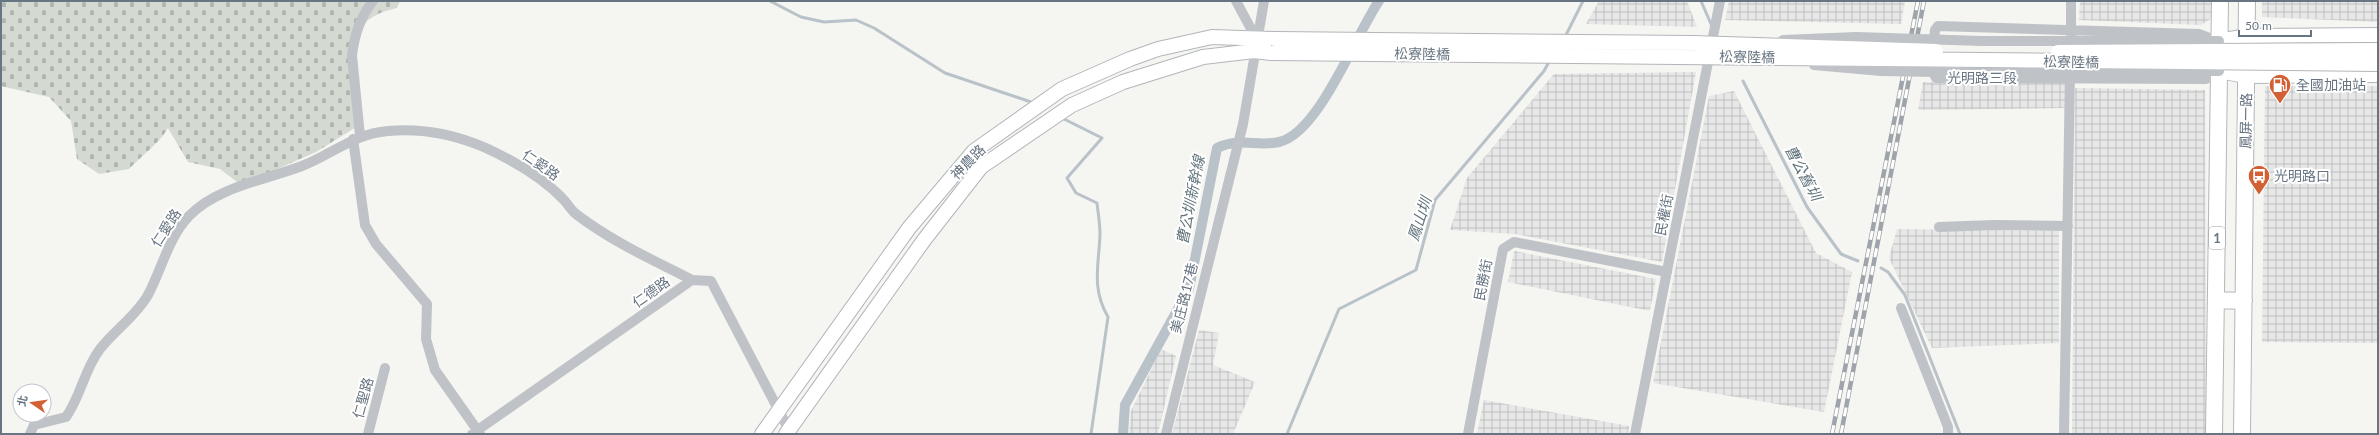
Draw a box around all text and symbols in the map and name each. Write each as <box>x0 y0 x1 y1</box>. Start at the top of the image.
scale bar <box>2239 12 2311 38</box>
text: 50 m <box>2245 18 2272 33</box>
street label: 松寮陸橋 <box>1394 45 1450 62</box>
street label: 松寮陸橋 <box>1719 48 1775 65</box>
street label: 松寮陸橋 <box>2043 53 2099 70</box>
street label: 光明路三段 <box>1947 69 2017 86</box>
fuel station icon: 全國加油站 <box>2267 72 2293 105</box>
place label: 全國加油站 <box>2296 76 2366 93</box>
street label: 鳳屏一路 <box>2237 93 2254 149</box>
street label: 神農路 <box>947 141 989 183</box>
water label: 曹公舊圳 <box>1782 142 1827 205</box>
street label: 仁愛路 <box>519 146 563 184</box>
water label: 曹公圳新幹線 <box>1173 152 1208 246</box>
bus stop icon: 光明路口 <box>2246 163 2272 196</box>
place label: 光明路口 <box>2274 167 2330 184</box>
water label: 鳳山圳 <box>1404 193 1435 243</box>
street label: 民權街 <box>1651 193 1676 237</box>
street label: 仁愛路 <box>147 205 184 250</box>
road number: 1 <box>2209 227 2225 249</box>
street label: 民勝街 <box>1470 258 1495 302</box>
street label: 美庄路17巷 <box>1167 261 1201 335</box>
street label: 仁德路 <box>629 273 673 311</box>
street label: 仁聖路 <box>349 375 376 420</box>
north arrow <box>12 383 52 423</box>
text: 北 <box>14 394 29 407</box>

